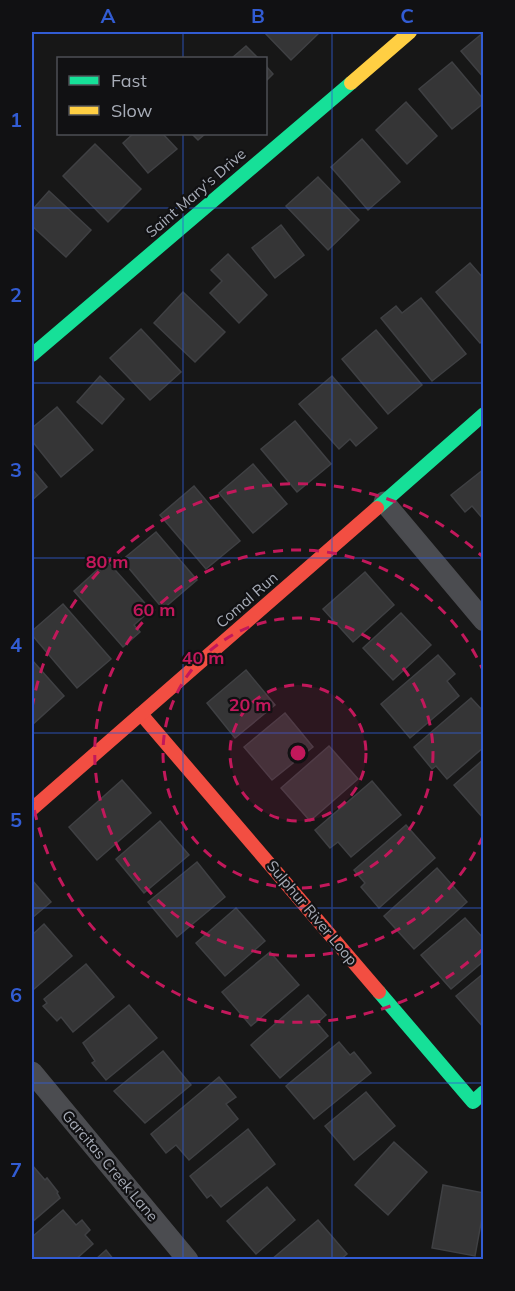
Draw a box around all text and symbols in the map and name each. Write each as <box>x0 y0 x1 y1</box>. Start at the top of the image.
text: A <box>101 3 116 28</box>
text: B <box>251 3 265 28</box>
text: C <box>400 3 414 28</box>
legend <box>57 57 267 135</box>
text: Fast <box>111 69 147 92</box>
text: Slow <box>111 99 153 122</box>
text: 1 <box>10 107 22 132</box>
street label: Saint Mary's Drive <box>142 144 250 241</box>
text: 2 <box>10 282 22 307</box>
text: 3 <box>10 457 22 482</box>
text: 80 m <box>86 550 128 573</box>
street label: Comal Run <box>212 568 282 632</box>
text: 60 m <box>133 598 175 621</box>
text: 4 <box>10 632 22 657</box>
text: 40 m <box>182 646 224 669</box>
text: 20 m <box>229 693 271 716</box>
centre of rings <box>288 743 308 763</box>
text: 5 <box>10 807 22 832</box>
street label: Sulphur River Loop <box>263 856 362 969</box>
text: 6 <box>10 982 22 1007</box>
street label: Garcitas Creek Lane <box>58 1106 163 1225</box>
text: 7 <box>10 1157 22 1182</box>

